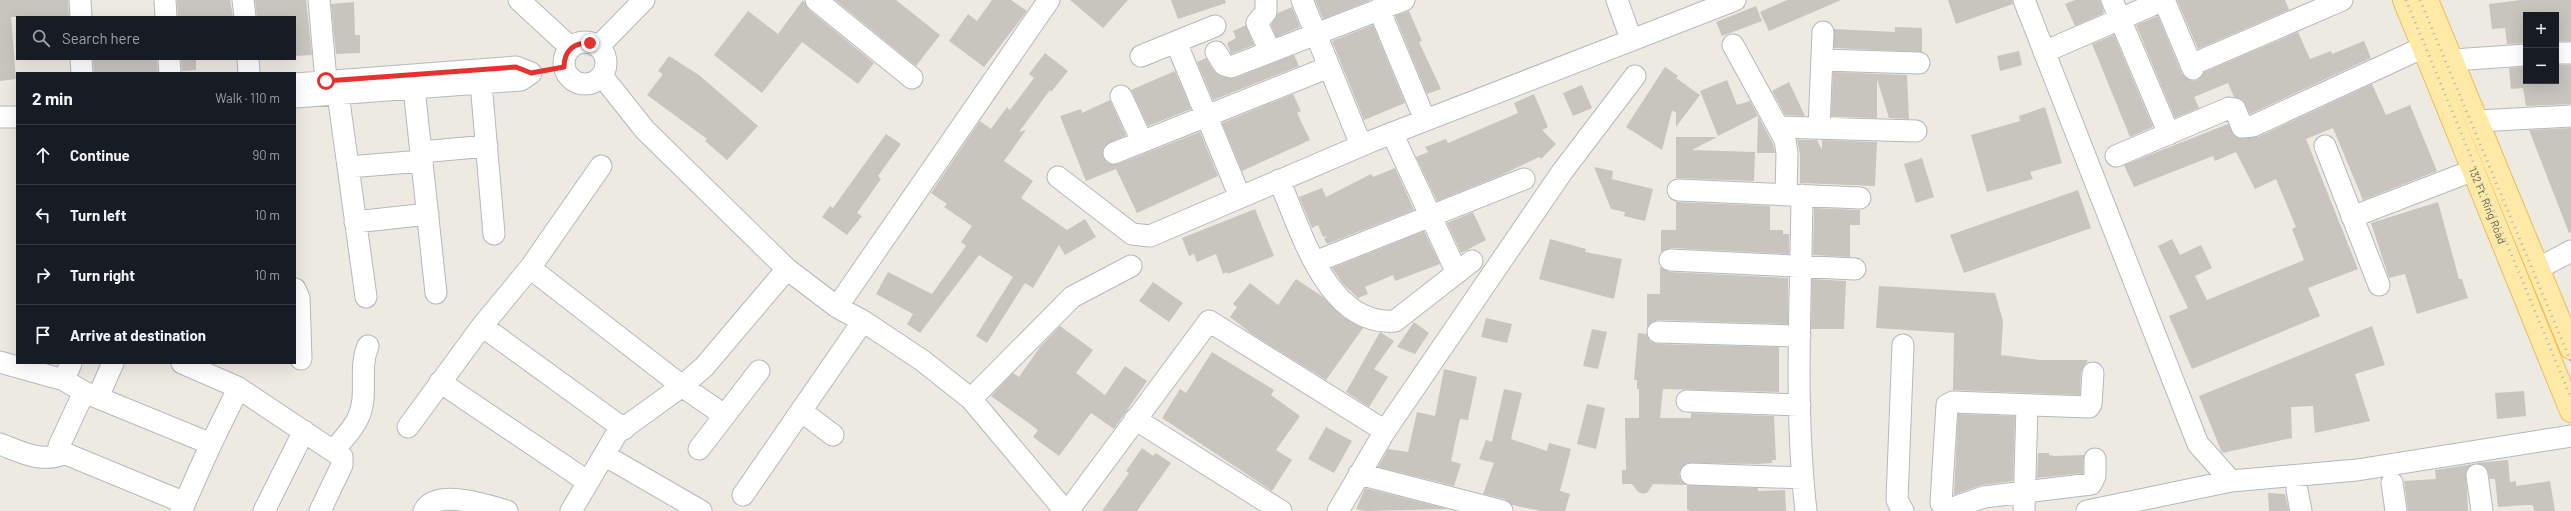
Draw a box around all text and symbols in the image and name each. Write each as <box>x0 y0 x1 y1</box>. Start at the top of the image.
map controls <box>2523 12 2559 84</box>
button: + <box>2523 12 2559 48</box>
search box <box>16 16 296 60</box>
icon: search <box>30 27 52 49</box>
text: Search here <box>62 29 140 47</box>
route end <box>581 34 599 52</box>
button: − <box>2523 48 2559 84</box>
route start <box>317 72 335 90</box>
text: 2 min <box>32 88 73 108</box>
text: Walk · 110 m <box>215 90 280 106</box>
icon: ahead <box>32 144 54 166</box>
text: Continue <box>70 146 130 164</box>
text: 90 m <box>253 147 280 163</box>
street label: 132 Ft. Ring Road <box>2467 165 2509 245</box>
icon: left <box>32 204 54 226</box>
text: Turn left <box>70 206 126 224</box>
text: 10 m <box>255 207 280 223</box>
icon: right <box>32 264 54 286</box>
text: Turn right <box>70 266 135 284</box>
text: 10 m <box>255 267 280 283</box>
icon: arrive <box>32 324 54 346</box>
text: Arrive at destination <box>70 326 206 344</box>

